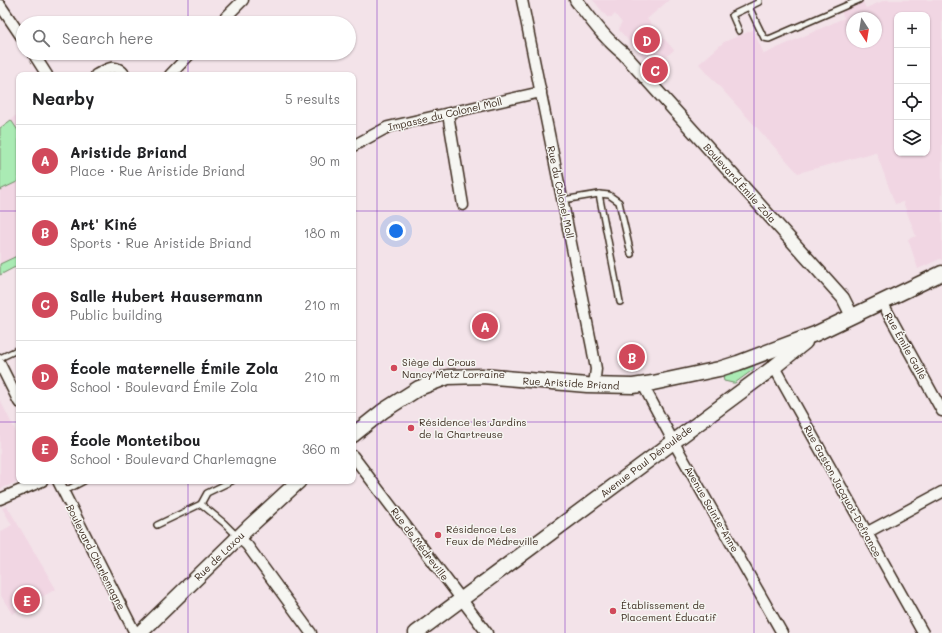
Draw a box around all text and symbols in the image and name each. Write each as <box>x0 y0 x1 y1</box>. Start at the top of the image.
north arrow <box>846 12 882 48</box>
map controls <box>894 12 930 156</box>
button: + <box>894 12 930 48</box>
search box <box>16 16 356 60</box>
pin: D <box>634 25 660 55</box>
icon: search <box>30 27 52 49</box>
text: Search here <box>62 28 153 48</box>
button: − <box>894 48 930 84</box>
pin: C <box>642 55 668 85</box>
button: locate <box>894 84 930 120</box>
text: Nearby <box>32 87 94 109</box>
text: 5 results <box>285 90 340 107</box>
street label: Impasse du Colonel Moll <box>387 94 503 134</box>
button: layers <box>894 120 930 156</box>
street label: Boulevard Émile Zola <box>701 140 779 226</box>
text: Aristide Briand <box>70 142 187 162</box>
street label: Rue du Colonel Moll <box>544 144 578 240</box>
text: A <box>40 152 50 169</box>
text: 90 m <box>310 152 340 169</box>
text: Place · Rue Aristide Briand <box>70 162 245 179</box>
text: Art' Kiné <box>70 214 137 234</box>
your location <box>386 221 406 241</box>
text: B <box>41 224 49 241</box>
text: 180 m <box>304 224 340 241</box>
text: Sports · Rue Aristide Briand <box>70 234 251 251</box>
text: Salle Hubert Hausermann <box>70 286 263 306</box>
text: C <box>40 296 50 313</box>
text: 210 m <box>304 296 340 313</box>
text: Public building <box>70 306 162 323</box>
street label: Rue Émile Gallé <box>882 310 930 382</box>
pin: A <box>472 311 498 341</box>
pin: B <box>619 342 645 372</box>
place label: Siège du Crous Nancy Metz Lorraine <box>402 355 505 381</box>
text: École maternelle Émile Zola <box>70 358 279 378</box>
marker: Siège du Crous Nancy Metz Lorraine <box>389 363 399 373</box>
text: D <box>40 368 50 385</box>
text: 210 m <box>304 368 340 385</box>
street label: Rue Aristide Briand <box>522 373 620 393</box>
text: School · Boulevard Émile Zola <box>70 378 258 395</box>
place label: Résidence les Jardins de la Chartreuse <box>419 415 526 441</box>
street label: Avenue Paul Déroulède <box>597 422 695 500</box>
marker: Résidence les Jardins de la Chartreuse <box>406 423 416 433</box>
street label: Rue Gaston Jacquot-Defrance <box>801 423 885 559</box>
text: École Montetibou <box>70 430 201 450</box>
text: E <box>41 440 49 457</box>
text: 360 m <box>302 440 340 457</box>
text: School · Boulevard Charlemagne <box>70 450 277 467</box>
street label: Avenue Sainte-Anne <box>682 463 742 555</box>
street label: Boulevard Charlemagne <box>63 502 129 612</box>
street label: Rue de Médreville <box>388 505 452 583</box>
place label: Résidence Les Feux de Médreville <box>446 522 539 548</box>
street label: Rue de Laxou <box>191 528 247 584</box>
marker: Résidence Les Feux de Médreville <box>433 530 443 540</box>
pin: E <box>14 585 40 615</box>
place label: Établissement de Placement Éducatif <box>621 598 717 624</box>
marker: Établissement de Placement Éducatif <box>608 606 618 616</box>

